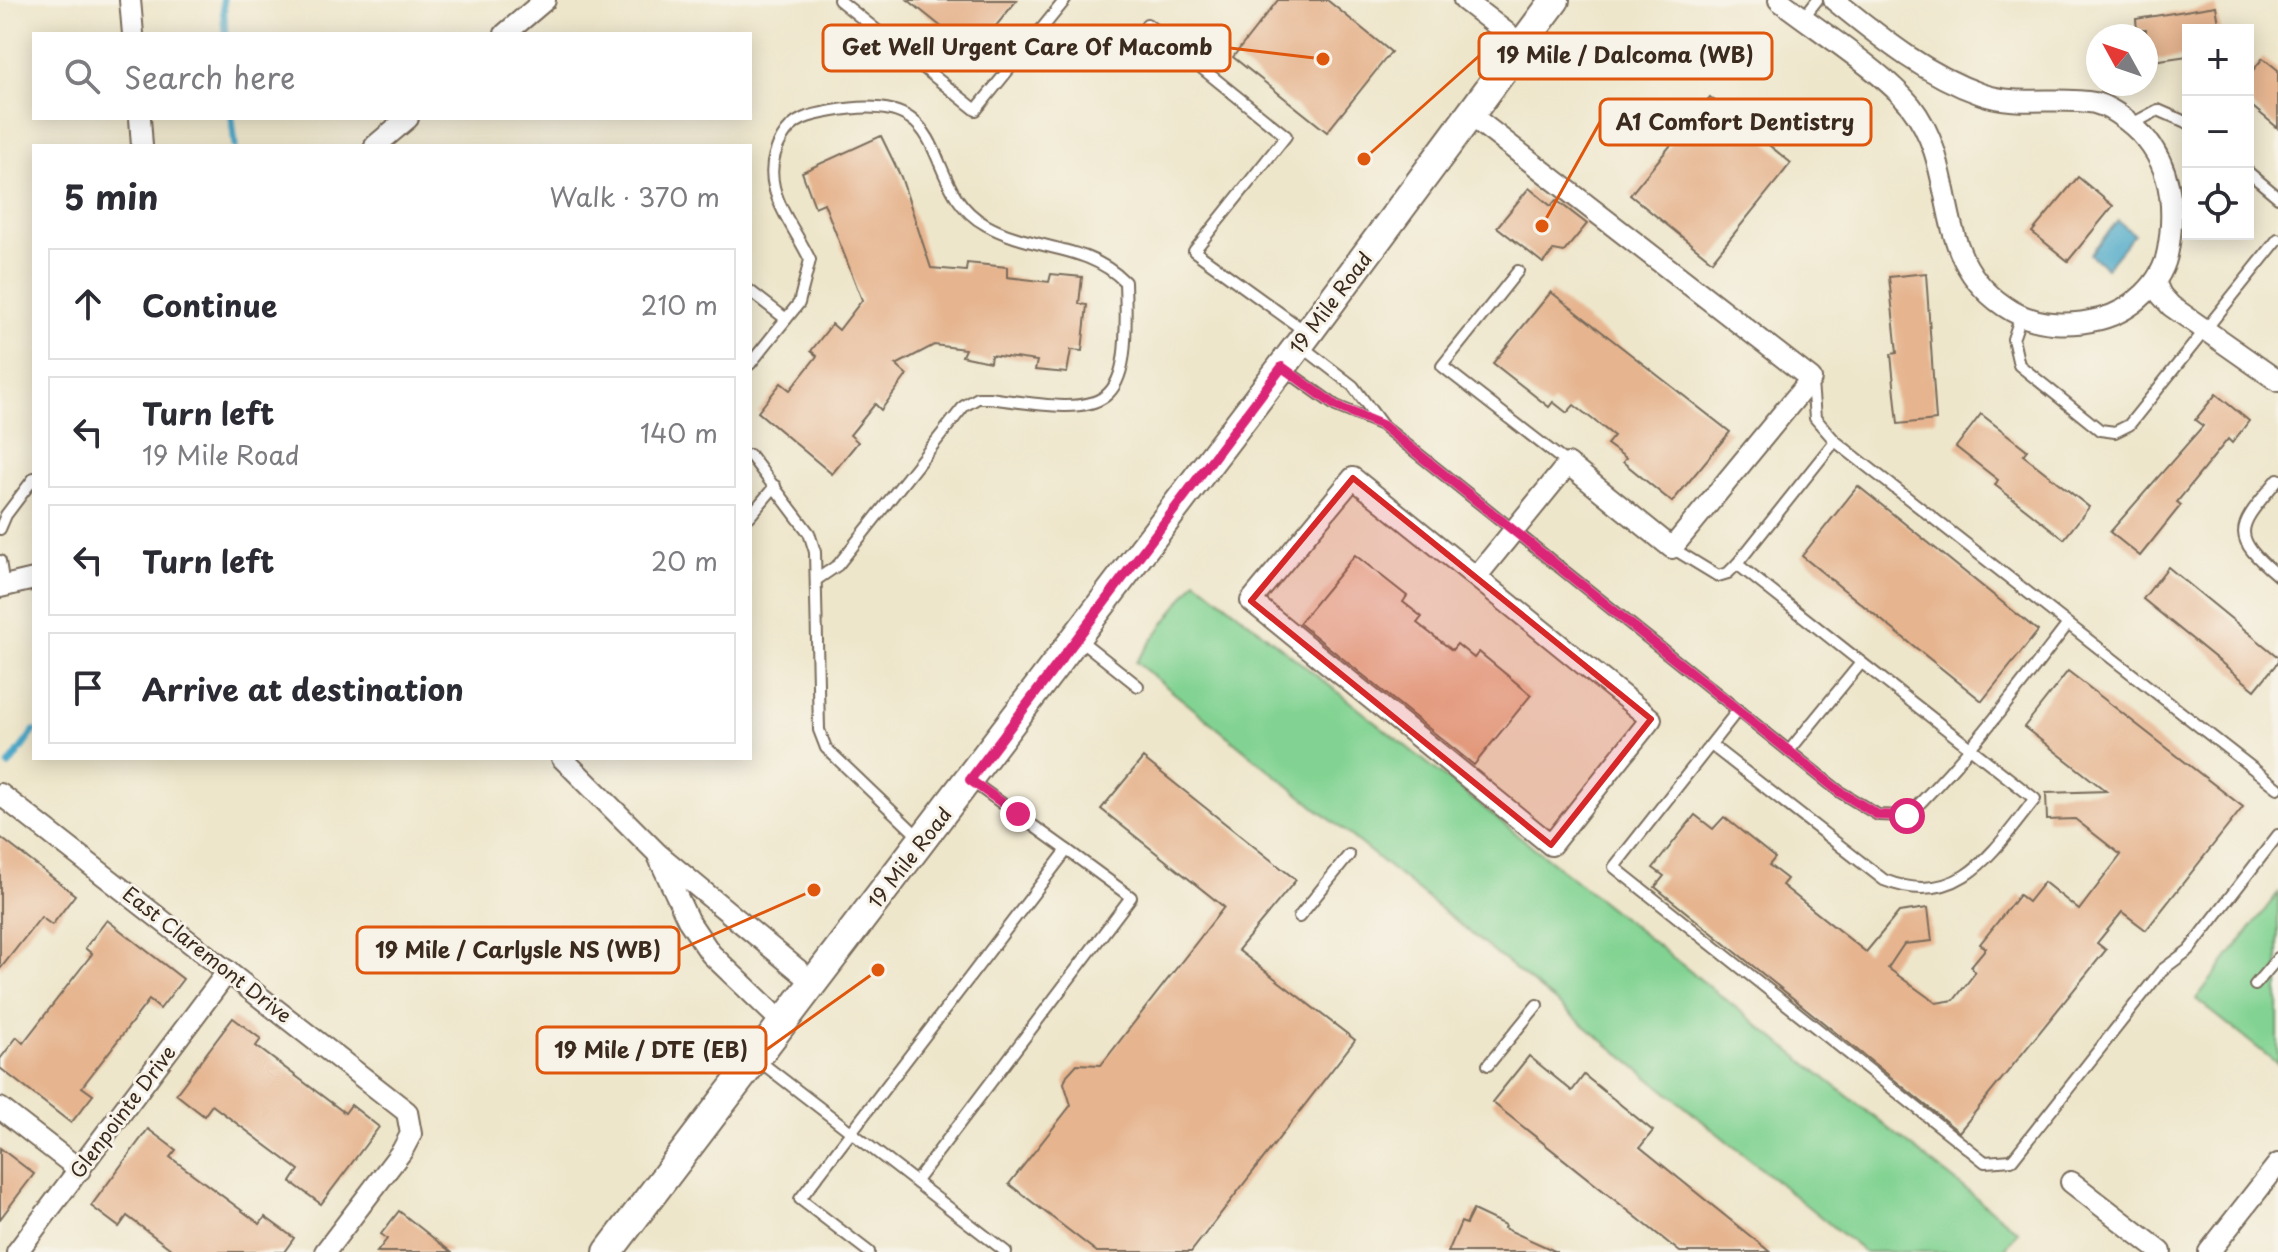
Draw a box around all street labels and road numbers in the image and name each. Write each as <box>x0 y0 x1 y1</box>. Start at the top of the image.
street label: 19 Mile Road <box>1282 245 1379 360</box>
street label: 19 Mile Road <box>860 800 958 914</box>
street label: East Claremont Drive <box>117 879 299 1030</box>
street label: Glenpointe Drive <box>62 1038 182 1184</box>

